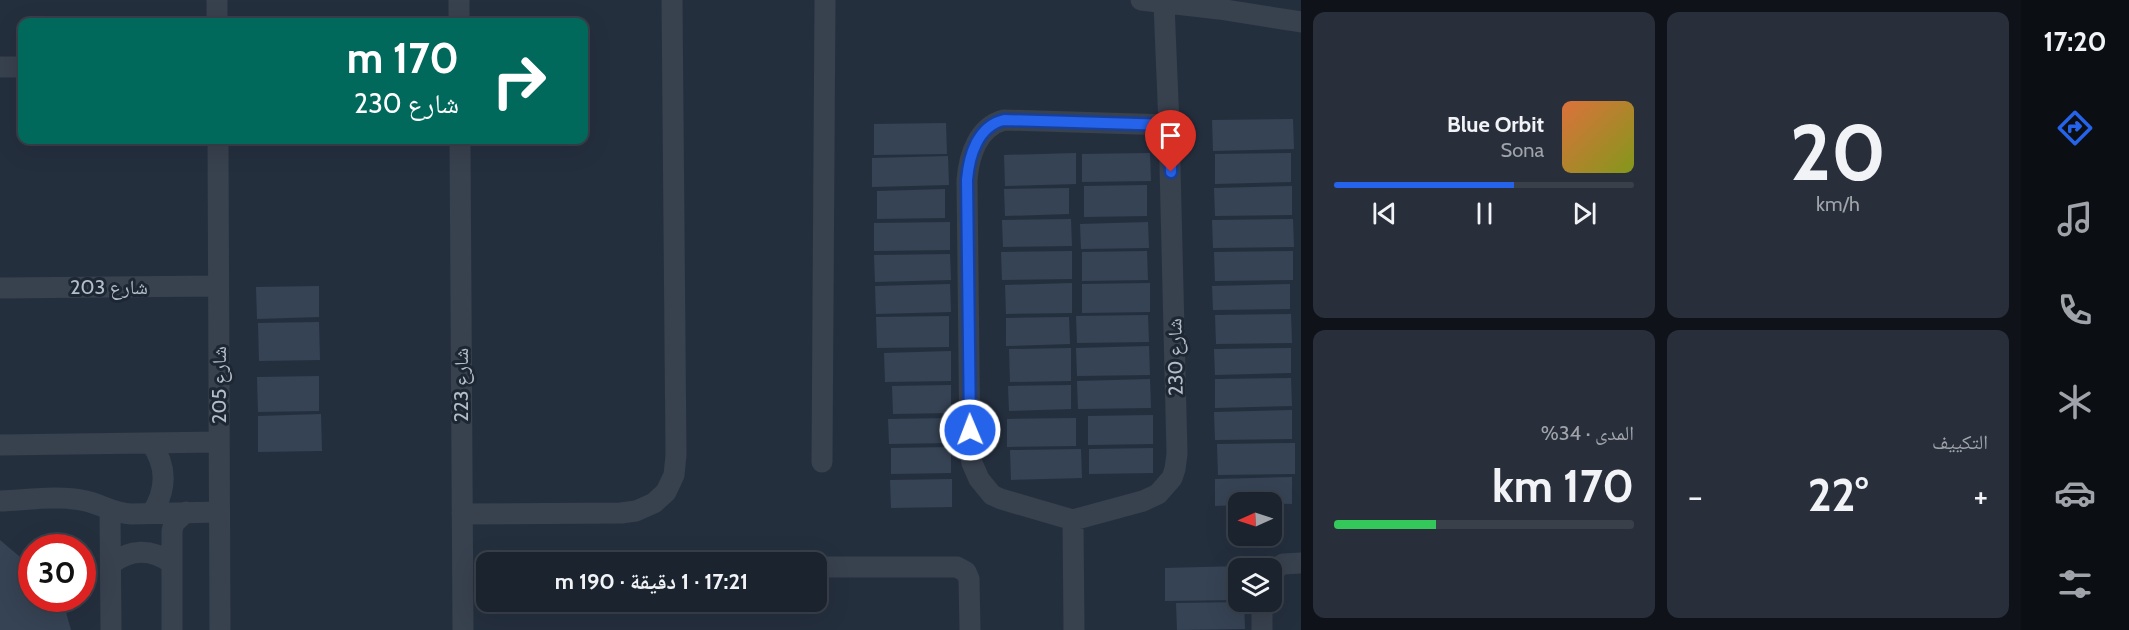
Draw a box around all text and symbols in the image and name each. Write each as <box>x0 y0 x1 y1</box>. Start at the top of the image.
text: 17:20 <box>2043 25 2107 58</box>
text: 170 m <box>347 32 459 84</box>
icon: right <box>480 42 558 120</box>
text: شارع 230 <box>354 87 459 120</box>
text: 20 <box>1790 105 1886 200</box>
icon: directions <box>2054 107 2096 149</box>
pin <box>1145 110 1196 172</box>
text: Blue Orbit <box>1447 111 1544 138</box>
icon: arrive <box>1154 119 1187 152</box>
text: Sona <box>1501 138 1544 162</box>
text: km/h <box>1816 192 1860 216</box>
icon: previous <box>1368 197 1401 230</box>
icon: pause <box>1468 197 1501 230</box>
icon: next <box>1568 197 1601 230</box>
icon: music <box>2054 198 2096 240</box>
street label: شارع 203 <box>70 275 148 300</box>
icon: phone <box>2054 289 2096 331</box>
street label: شارع 230 <box>1162 318 1189 396</box>
street label: شارع 205 <box>207 346 232 424</box>
street label: شارع 223 <box>449 348 474 422</box>
icon: climate <box>2054 381 2096 423</box>
position arrow <box>938 398 1002 462</box>
text: المدى · 34% <box>1541 421 1634 445</box>
text: التكييف <box>1932 430 1988 454</box>
text: 170 km <box>1492 459 1634 513</box>
text: 22° <box>1808 468 1868 522</box>
icon: car <box>2054 472 2096 514</box>
text: − <box>1688 476 1703 516</box>
text: + <box>1973 476 1988 516</box>
north arrow <box>1228 492 1282 546</box>
map controls <box>1228 492 1282 612</box>
speed limit sign: 30 <box>18 534 96 612</box>
button: layers <box>1228 558 1282 612</box>
icon: filters <box>2054 563 2096 605</box>
text: 17:21 · 1 دقيقة · 190 m <box>555 568 748 595</box>

